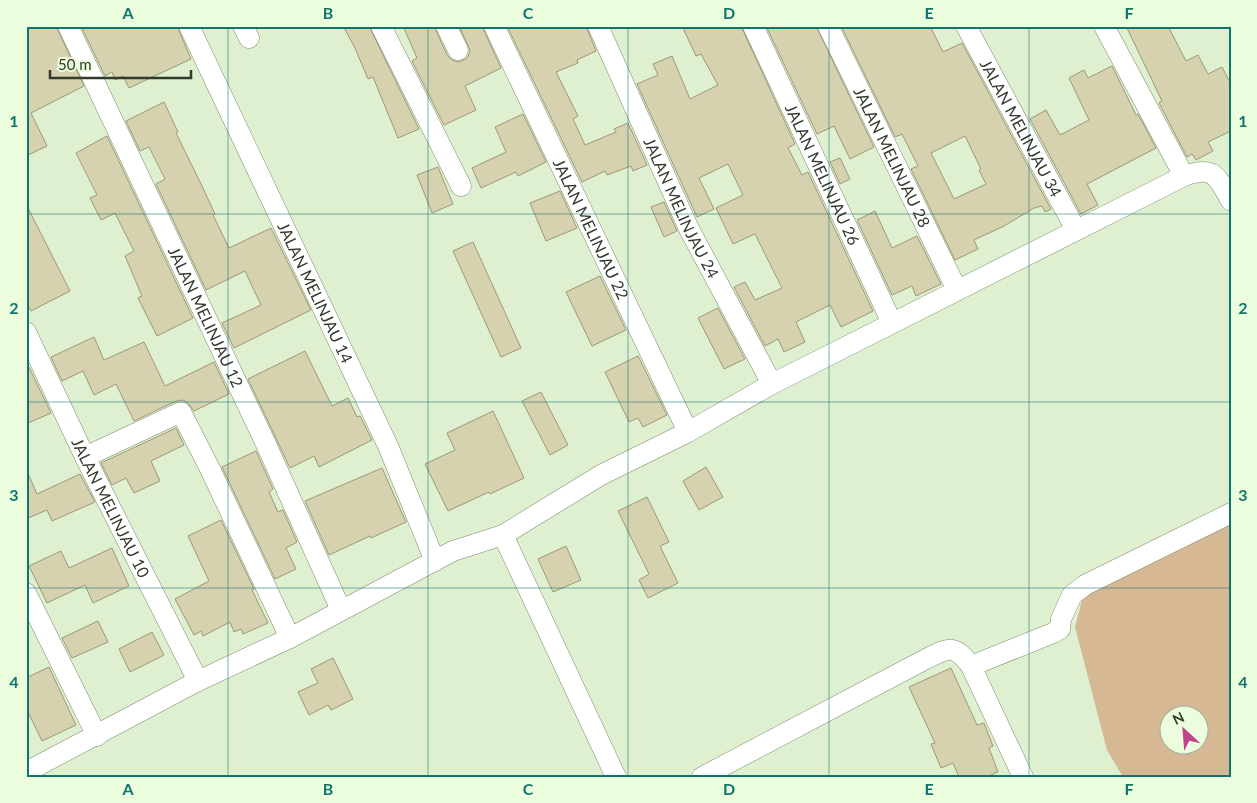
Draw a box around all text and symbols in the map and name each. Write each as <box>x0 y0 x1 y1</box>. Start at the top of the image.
text: A <box>121 3 134 22</box>
text: B <box>323 3 333 22</box>
text: C <box>523 3 534 22</box>
text: D <box>723 3 735 22</box>
text: E <box>924 3 934 22</box>
text: F <box>1124 3 1134 22</box>
scale bar <box>50 48 191 80</box>
text: 50 m <box>58 55 92 73</box>
street label: JALAN MELINJAU 34 <box>977 56 1066 200</box>
street label: JALAN MELINJAU 28 <box>850 84 935 230</box>
street label: JALAN MELINJAU 26 <box>782 101 864 248</box>
text: 1 <box>9 111 19 130</box>
text: 1 <box>1238 111 1248 130</box>
street label: JALAN MELINJAU 24 <box>640 134 723 281</box>
street label: JALAN MELINJAU 22 <box>550 155 633 302</box>
street label: JALAN MELINJAU 14 <box>274 219 357 366</box>
street label: JALAN MELINJAU 12 <box>165 243 248 390</box>
text: 2 <box>9 298 19 317</box>
text: 2 <box>1238 298 1248 317</box>
street label: JALAN MELINJAU 10 <box>68 435 154 580</box>
text: 3 <box>9 485 19 504</box>
text: 3 <box>1238 485 1248 504</box>
text: 4 <box>9 672 19 691</box>
text: 4 <box>1238 672 1248 691</box>
north arrow <box>1160 706 1210 756</box>
text: N <box>1170 708 1187 728</box>
text: A <box>121 779 134 798</box>
text: B <box>323 779 333 798</box>
text: C <box>523 779 534 798</box>
text: D <box>723 779 735 798</box>
text: E <box>924 779 934 798</box>
text: F <box>1124 779 1134 798</box>

